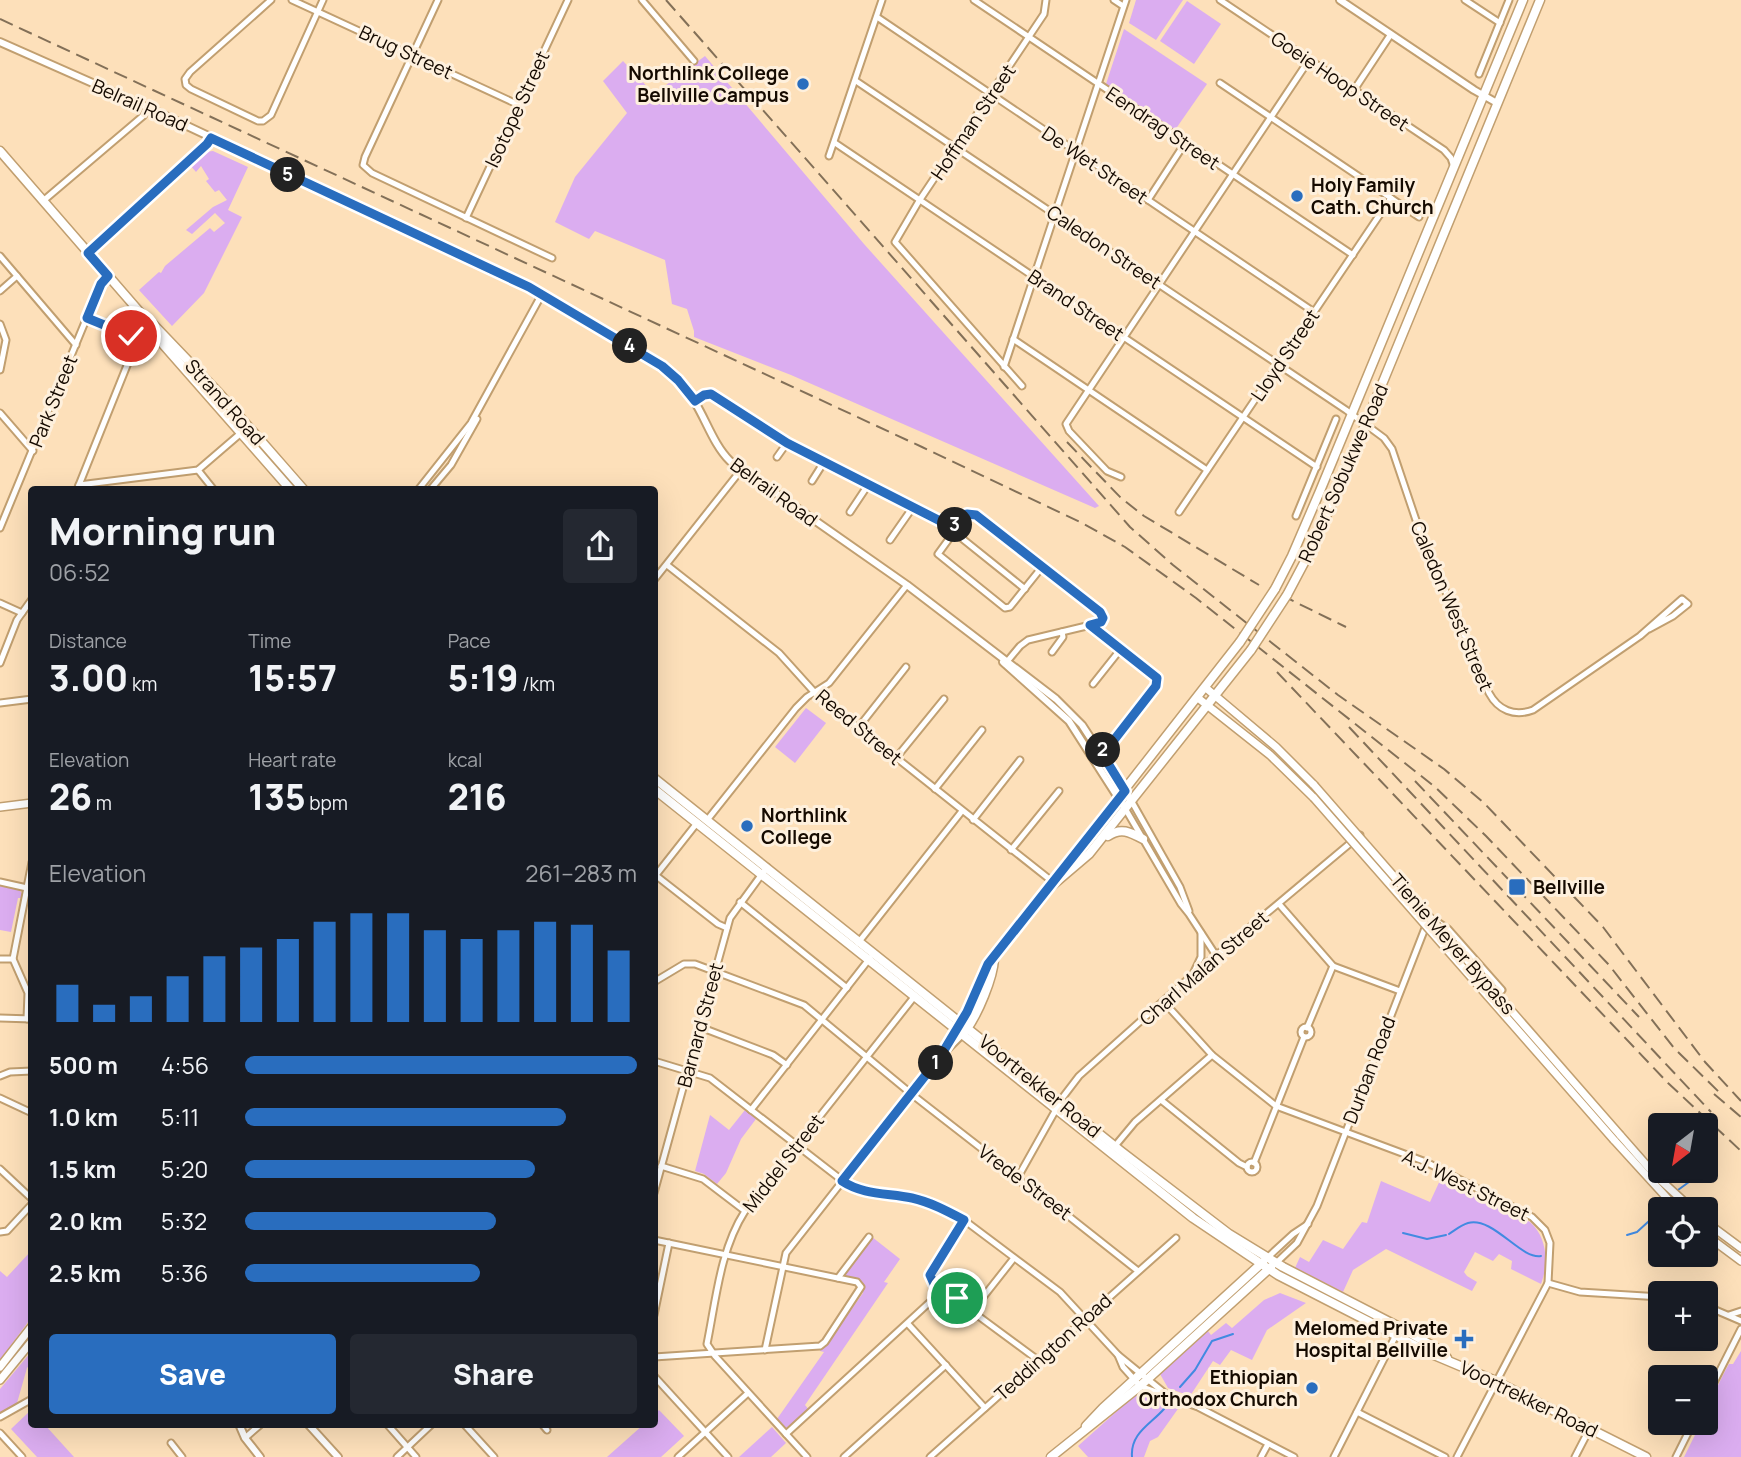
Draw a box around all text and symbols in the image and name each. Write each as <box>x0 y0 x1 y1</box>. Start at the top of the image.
street label: Brug Street <box>355 19 457 85</box>
street label: Goeie Hoop Street <box>1266 25 1414 137</box>
street label: Isotope Street <box>479 46 555 172</box>
street label: Hoffman Street <box>925 59 1021 185</box>
place label: Northlink College Bellville Campus <box>628 60 789 108</box>
street label: Belrail Road <box>88 72 192 138</box>
marker: Northlink College Bellville Campus <box>795 76 811 92</box>
street label: Eendrag Street <box>1101 80 1225 176</box>
street label: De Wet Street <box>1037 120 1153 210</box>
pin: 5 <box>270 158 306 192</box>
text: 5 <box>282 161 293 187</box>
place label: Holy Family Cath. Church <box>1311 172 1434 220</box>
marker: Holy Family Cath. Church <box>1289 188 1305 204</box>
street label: Caledon Street <box>1042 199 1166 295</box>
street label: Brand Street <box>1023 263 1129 347</box>
street label: Lloyd Street <box>1245 304 1325 406</box>
pin <box>101 306 161 366</box>
icon: check <box>112 317 150 355</box>
pin: 4 <box>612 328 648 364</box>
text: 4 <box>624 332 635 358</box>
street label: Park Street <box>23 351 83 451</box>
street label: Strand Road <box>179 353 271 451</box>
street label: Robert Sobukwe Road <box>1292 380 1394 566</box>
street label: Belrail Road <box>725 452 823 532</box>
text: Morning run <box>49 504 276 556</box>
pin: 3 <box>937 508 972 542</box>
button: share <box>563 509 637 583</box>
text: 3 <box>949 511 960 537</box>
street label: Caledon West Street <box>1404 517 1500 695</box>
text: 06:52 <box>49 556 110 588</box>
text: Distance <box>49 628 127 654</box>
text: Time <box>248 628 291 654</box>
text: Pace <box>448 628 491 654</box>
text: 3.00 <box>49 654 128 702</box>
text: 15:57 <box>248 654 337 702</box>
text: 5:19 <box>448 654 518 702</box>
text: km <box>128 671 157 697</box>
text: /km <box>518 671 555 697</box>
street label: Reed Street <box>810 683 908 771</box>
pin: 2 <box>1086 732 1120 768</box>
text: 2 <box>1097 736 1108 762</box>
text: Elevation <box>49 747 129 773</box>
text: Heart rate <box>248 747 336 773</box>
text: kcal <box>448 747 482 773</box>
text: 26 <box>49 773 92 821</box>
text: 135 <box>248 773 306 821</box>
text: 216 <box>448 773 506 821</box>
text: m <box>92 790 112 816</box>
text: bpm <box>306 790 348 816</box>
place label: Northlink College <box>761 802 848 850</box>
marker: Northlink College <box>739 818 755 834</box>
text: Elevation <box>49 857 146 889</box>
text: 261–283 m <box>525 857 637 889</box>
street label: Tienie Meyer Bypass <box>1384 868 1522 1020</box>
place label: Bellville <box>1533 874 1605 900</box>
marker: Bellville <box>1507 877 1527 897</box>
street label: Charl Malan Street <box>1134 905 1274 1031</box>
street label: Barnard Street <box>671 960 729 1090</box>
street label: Durban Road <box>1337 1013 1401 1127</box>
street label: Voortrekker Road <box>973 1029 1107 1143</box>
pin: 1 <box>918 1046 954 1080</box>
text: 500 m <box>49 1049 118 1081</box>
text: 4:56 <box>161 1049 209 1081</box>
text: 1 <box>931 1049 940 1075</box>
text: 1.0 km <box>49 1101 118 1133</box>
text: 5:11 <box>161 1101 199 1133</box>
street label: Middel Street <box>736 1108 830 1218</box>
north arrow <box>1648 1113 1718 1183</box>
map controls <box>1648 1113 1718 1435</box>
street label: Vrede Street <box>973 1138 1077 1226</box>
street label: A.J. West Street <box>1398 1143 1534 1227</box>
text: 1.5 km <box>49 1153 116 1185</box>
text: 5:20 <box>161 1153 208 1185</box>
button: locate <box>1648 1197 1718 1267</box>
text: 2.0 km <box>49 1205 122 1237</box>
text: 5:32 <box>161 1205 207 1237</box>
text: 2.5 km <box>49 1257 121 1289</box>
text: 5:36 <box>161 1257 208 1289</box>
pin <box>927 1268 987 1328</box>
icon: arrive <box>938 1279 976 1317</box>
button: + <box>1648 1281 1718 1351</box>
street label: Teddington Road <box>989 1287 1117 1407</box>
place label: Melomed Private Hospital Bellville <box>1294 1315 1448 1363</box>
marker: Melomed Private Hospital Bellville <box>1454 1329 1474 1349</box>
button: Save <box>49 1334 336 1414</box>
button: Share <box>350 1334 637 1414</box>
street label: Voortrekker Road <box>1456 1354 1602 1444</box>
place label: Ethiopian Orthodox Church <box>1139 1364 1298 1412</box>
button: − <box>1648 1365 1718 1435</box>
marker: Ethiopian Orthodox Church <box>1304 1380 1320 1396</box>

